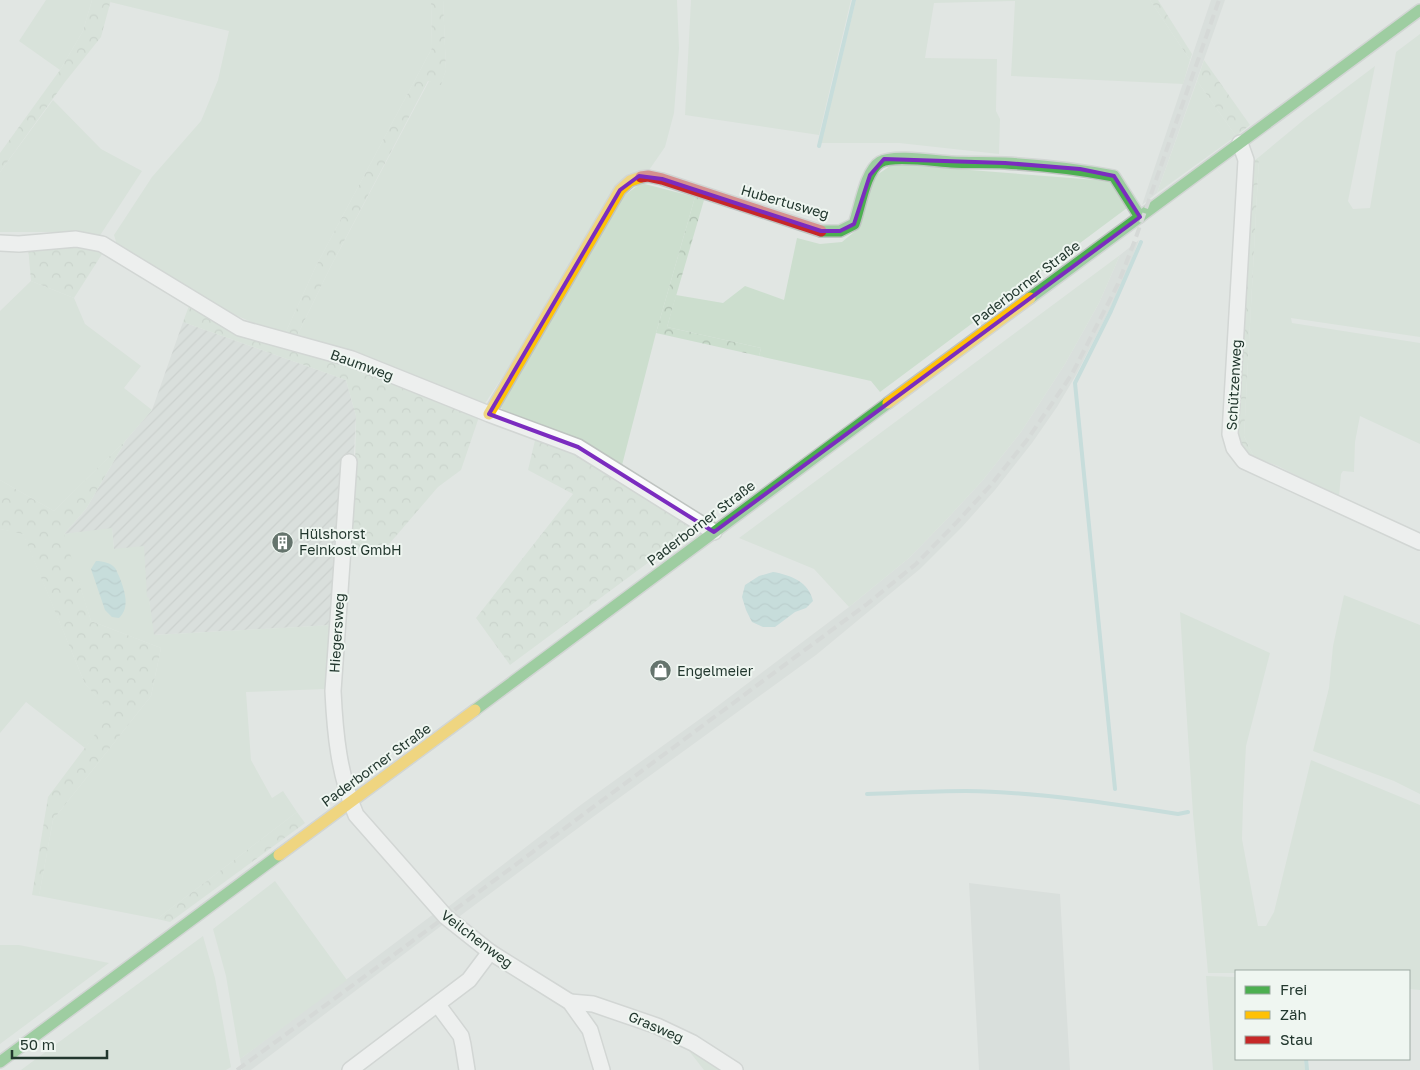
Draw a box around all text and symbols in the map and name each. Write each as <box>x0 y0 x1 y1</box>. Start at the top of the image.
street label: Hubertusweg <box>739 181 831 222</box>
street label: Paderborner Straße <box>968 236 1083 329</box>
street label: Schützenweg <box>1223 339 1244 431</box>
street label: Baumweg <box>328 345 396 384</box>
street label: Paderborner Straße <box>643 476 758 569</box>
place label: Hülshorst Feinkost GmbH <box>299 525 402 558</box>
building icon: Hülshorst Feinkost GmbH <box>271 530 295 554</box>
street label: Hiegersweg <box>325 592 348 673</box>
shop icon: Engelmeier <box>649 659 673 683</box>
place label: Engelmeier <box>677 662 754 679</box>
street label: Paderborner Straße <box>318 719 434 810</box>
street label: Veilchenweg <box>438 906 517 971</box>
legend <box>1235 970 1410 1060</box>
text: Frei <box>1280 980 1307 998</box>
text: Zäh <box>1280 1005 1307 1023</box>
street label: Grasweg <box>626 1007 686 1046</box>
scale bar <box>12 1028 108 1060</box>
text: Stau <box>1280 1030 1313 1048</box>
text: 50 m <box>20 1035 55 1053</box>

